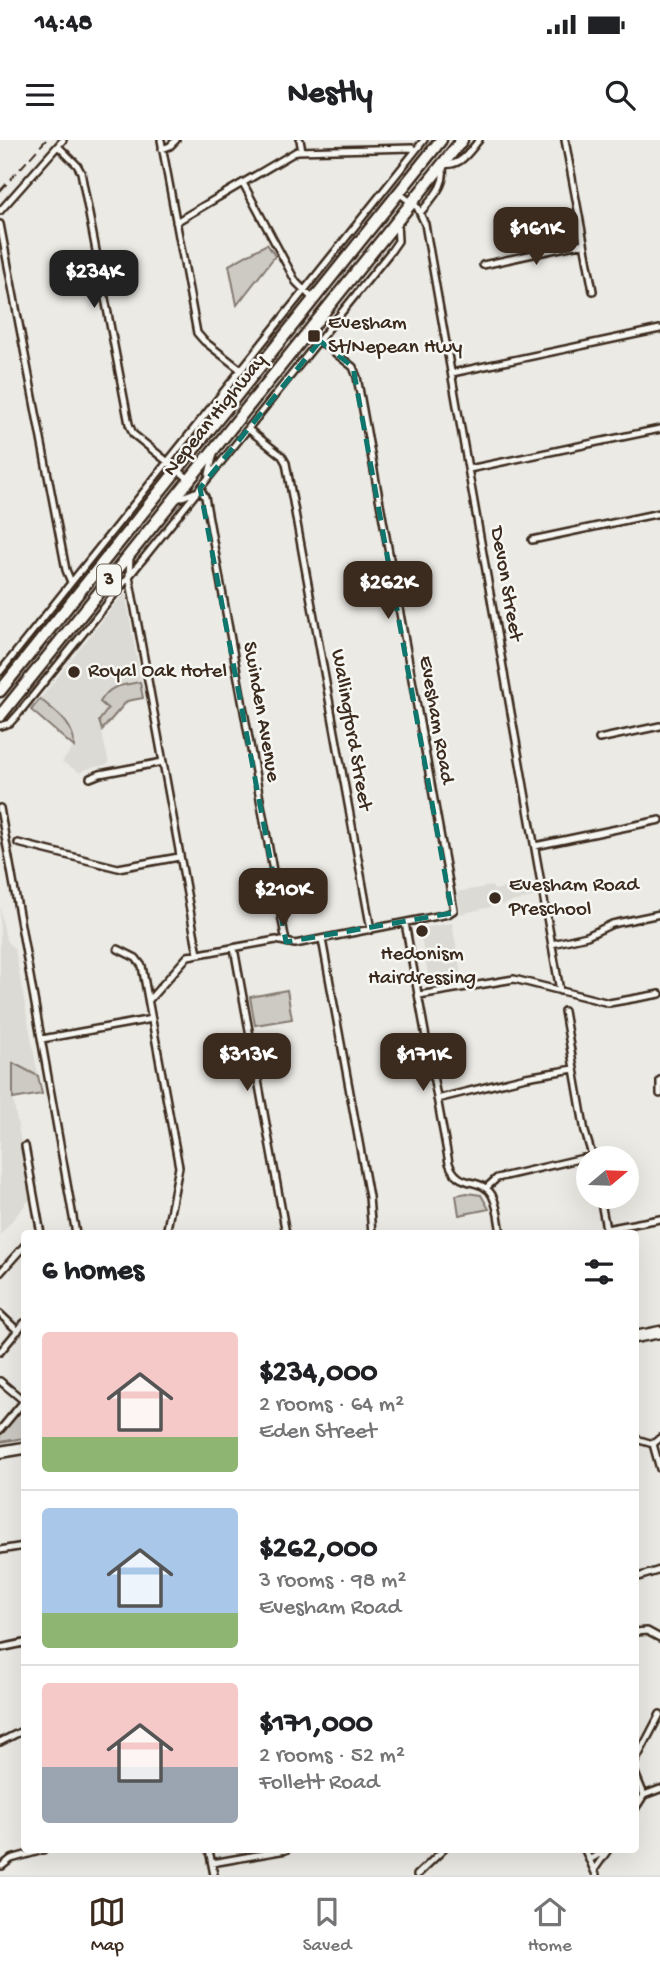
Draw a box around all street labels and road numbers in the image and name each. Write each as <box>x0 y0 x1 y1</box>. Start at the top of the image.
street label: Nepean Highway <box>159 350 273 482</box>
street label: Devon Street <box>482 523 528 645</box>
road number: 3 <box>97 564 121 596</box>
street label: Swinden Avenue <box>235 640 285 785</box>
street label: Wallingford Street <box>324 647 377 815</box>
street label: Evesham Road <box>411 654 459 788</box>

